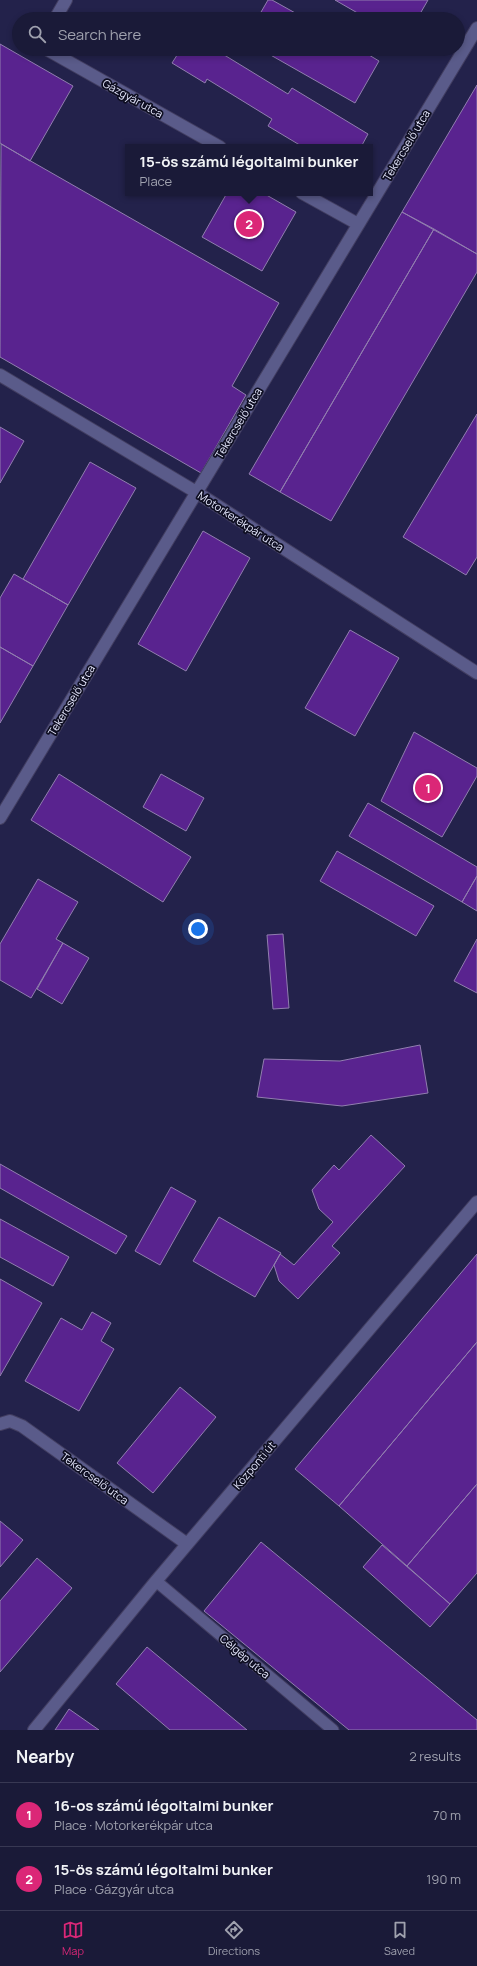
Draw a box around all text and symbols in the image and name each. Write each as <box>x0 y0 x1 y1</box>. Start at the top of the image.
search box <box>12 12 465 56</box>
icon: search <box>26 23 48 45</box>
text: Search here <box>58 24 141 45</box>
street label: Gázgyár utca <box>100 75 166 121</box>
street label: Tekercselő utca <box>379 107 433 183</box>
popup <box>125 144 373 196</box>
text: 15-ös számú légoltalmi bunker <box>140 151 358 172</box>
text: Place <box>140 172 172 190</box>
pin: 2 <box>236 209 262 239</box>
street label: Tekercselő utca <box>211 385 265 461</box>
street label: Motorkerékpár utca <box>195 488 287 554</box>
street label: Tekercselő utca <box>44 662 98 738</box>
pin: 1 <box>415 773 441 803</box>
your location <box>188 919 208 939</box>
street label: Központi út <box>230 1438 278 1492</box>
street label: Tekercselő utca <box>58 1448 132 1508</box>
street label: Célgép utca <box>217 1631 273 1681</box>
text: Nearby <box>16 1745 74 1768</box>
text: 2 results <box>409 1747 461 1765</box>
text: 16-os számú légoltalmi bunker <box>54 1795 274 1816</box>
text: 1 <box>26 1806 32 1824</box>
text: 70 m <box>433 1806 461 1824</box>
text: Place · Motorkerékpár utca <box>54 1816 213 1834</box>
text: 15-ös számú légoltalmi bunker <box>54 1859 273 1880</box>
text: 2 <box>25 1870 33 1888</box>
text: 190 m <box>426 1870 461 1888</box>
text: Place · Gázgyár utca <box>54 1880 174 1898</box>
tab: Map <box>62 1919 84 1958</box>
tab: Directions <box>208 1919 260 1958</box>
tab: Saved <box>384 1919 415 1958</box>

